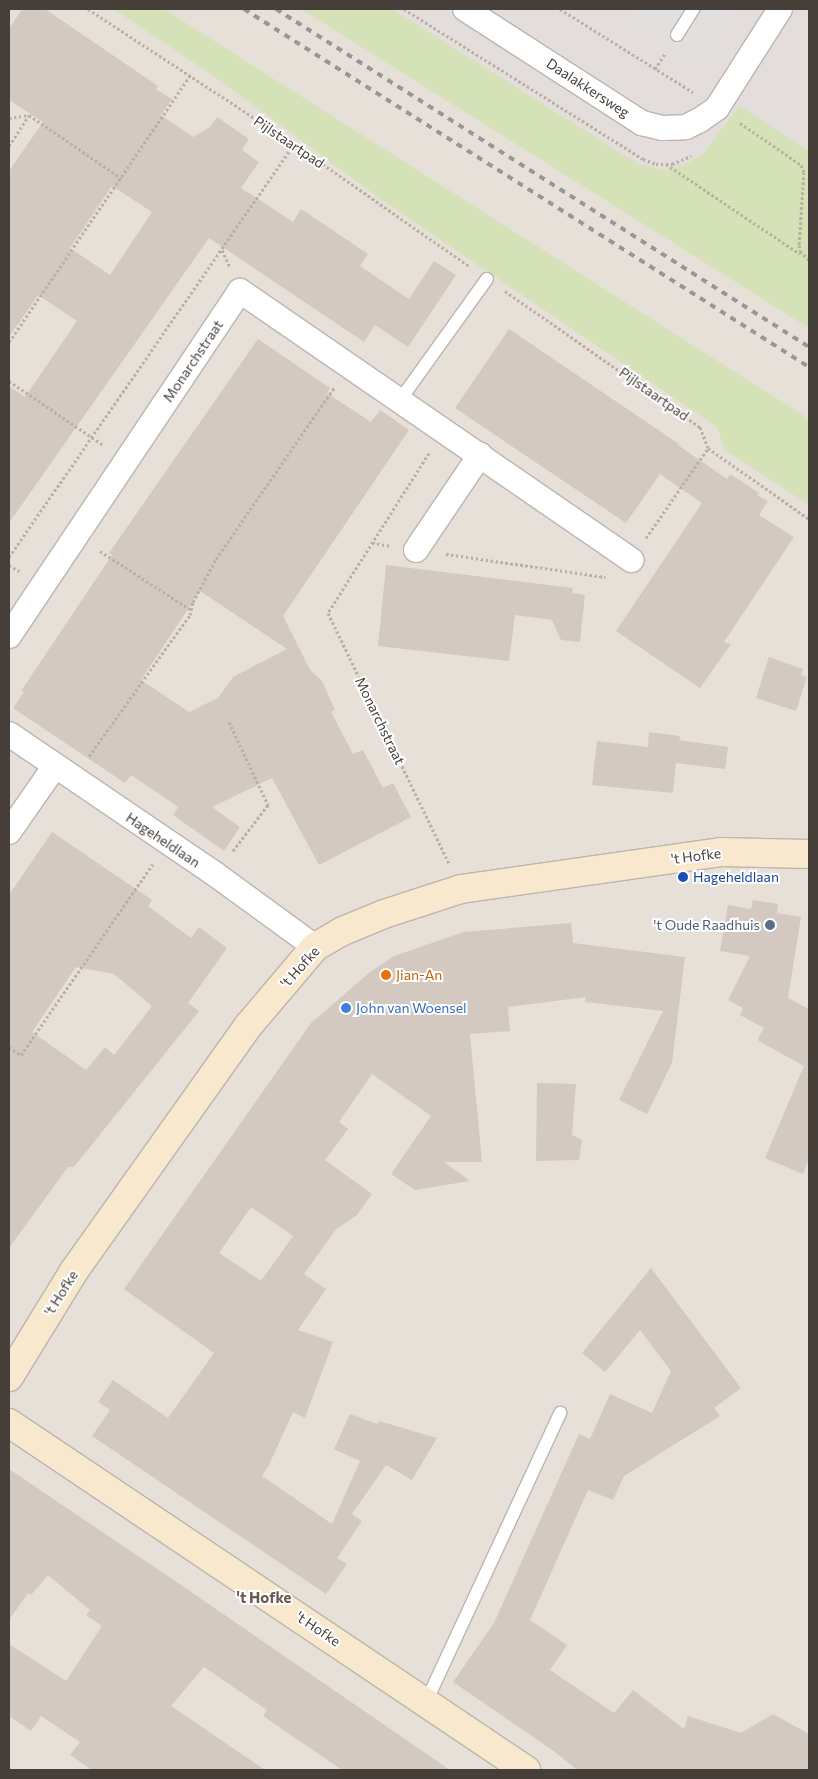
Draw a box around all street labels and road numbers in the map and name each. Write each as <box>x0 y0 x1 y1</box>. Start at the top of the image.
street label: Daalakkersweg <box>543 55 633 121</box>
street label: Pijlstaartpad <box>251 112 327 172</box>
street label: Monarchstraat <box>159 317 227 405</box>
street label: Pijlstaartpad <box>616 364 692 424</box>
street label: Monarchstraat <box>352 674 408 768</box>
street label: Hageheldlaan <box>123 809 203 871</box>
street label: 't Hofke <box>670 845 722 867</box>
street label: 't Hofke <box>277 943 323 991</box>
street label: 't Hofke <box>41 1267 81 1319</box>
street label: 't Hofke <box>292 1608 344 1650</box>

